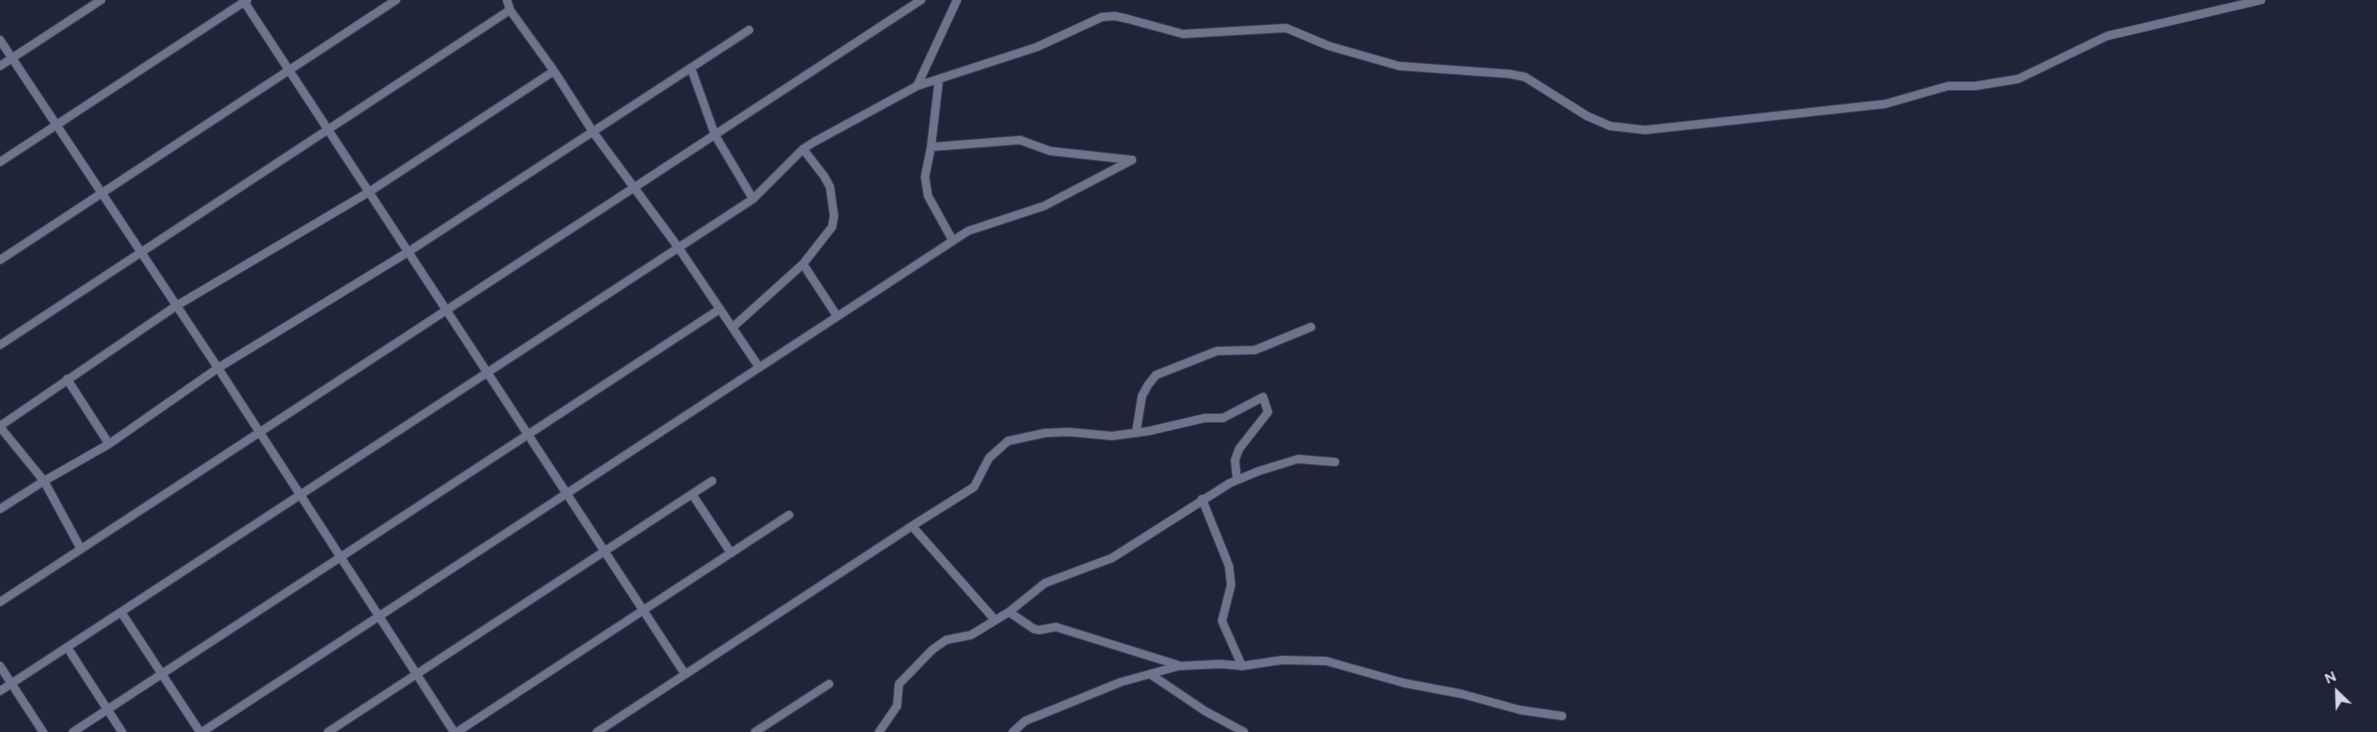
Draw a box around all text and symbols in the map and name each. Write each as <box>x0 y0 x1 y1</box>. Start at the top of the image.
north arrow <box>2312 667 2362 717</box>
text: N <box>2322 668 2339 688</box>

